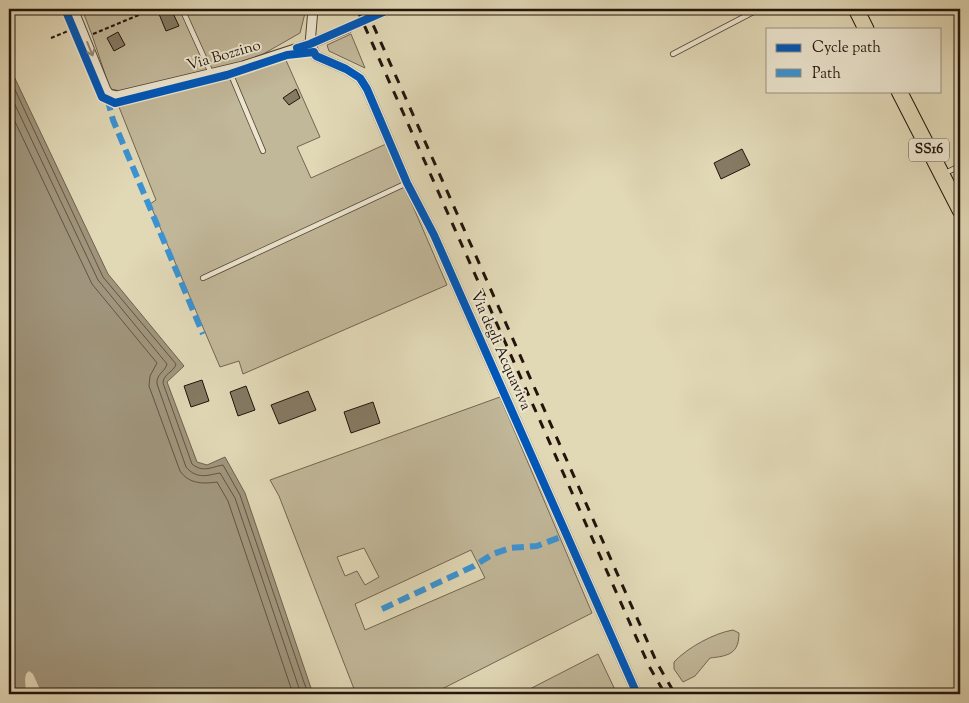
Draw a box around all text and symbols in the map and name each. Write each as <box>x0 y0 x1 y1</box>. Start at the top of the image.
legend <box>766 28 942 92</box>
street label: Via Bozzino <box>185 35 263 77</box>
text: Cycle path <box>812 38 881 59</box>
one-way arrow <box>86 41 96 56</box>
text: Path <box>812 64 841 85</box>
road number: SS16 <box>909 138 949 162</box>
street label: Via degli Acquaviva <box>464 288 536 414</box>

